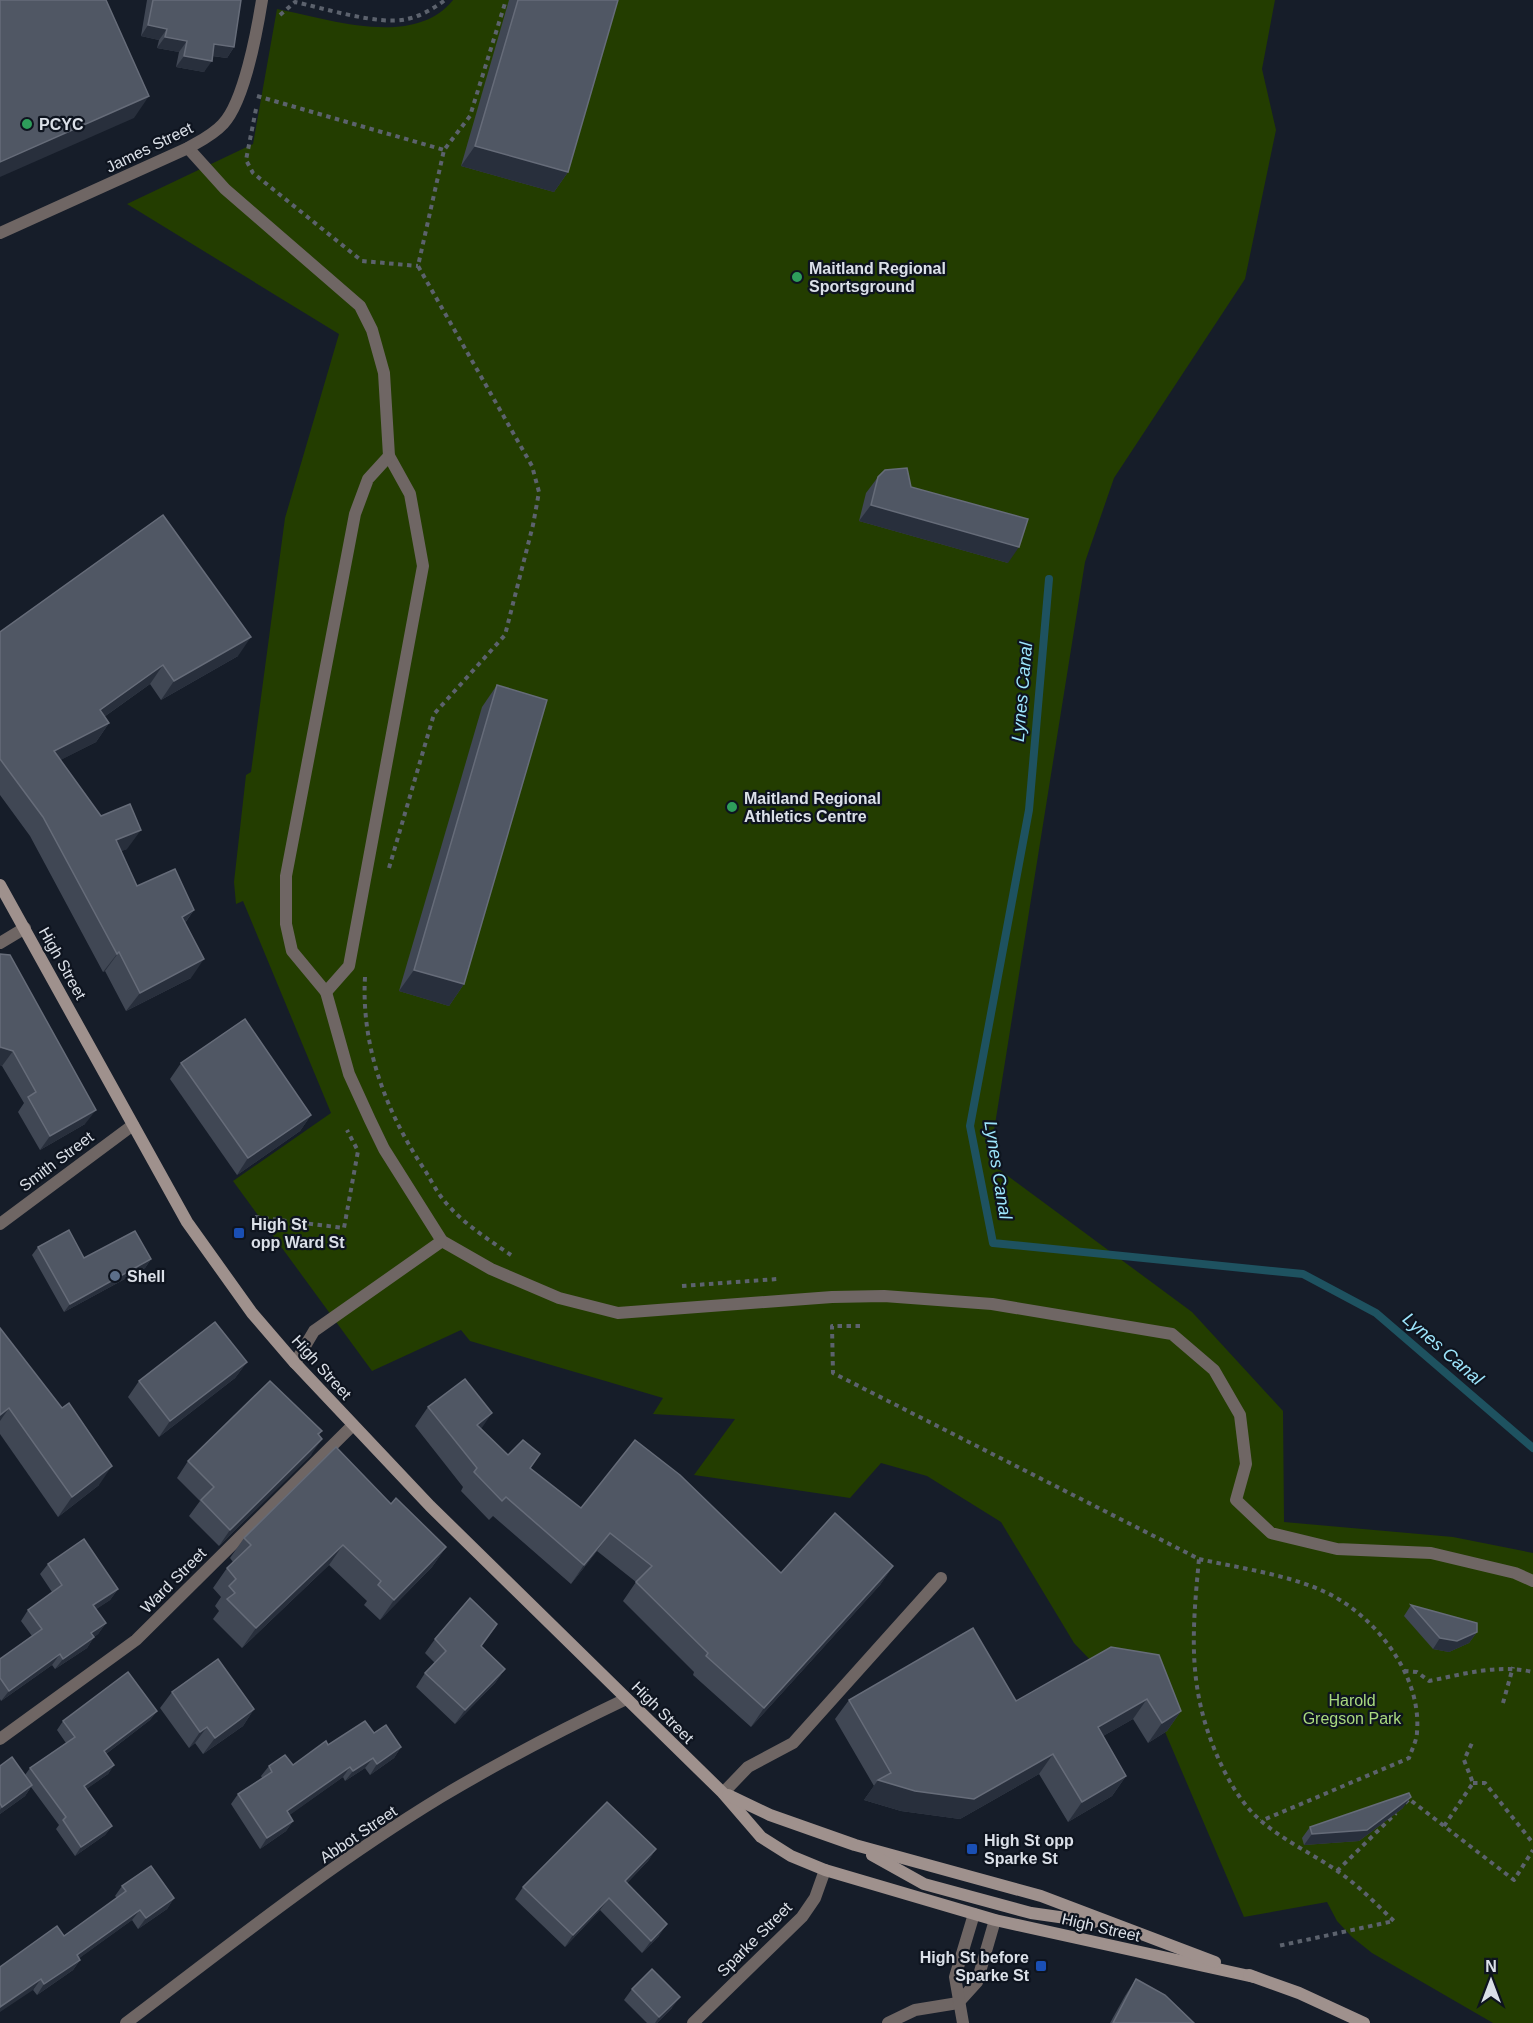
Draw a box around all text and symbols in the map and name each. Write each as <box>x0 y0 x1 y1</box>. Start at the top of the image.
place label: PCYC <box>39 116 84 133</box>
marker: PCYC <box>20 117 34 131</box>
street label: James Street <box>103 119 196 176</box>
place label: Maitland Regional Sportsground <box>809 260 946 295</box>
marker: Maitland Regional Sportsground <box>790 270 804 284</box>
water label: Lynes Canal <box>1008 640 1036 743</box>
place label: Maitland Regional Athletics Centre <box>744 790 881 825</box>
marker: Maitland Regional Athletics Centre <box>725 800 739 814</box>
street label: High Street <box>36 924 90 1003</box>
water label: Lynes Canal <box>980 1119 1016 1222</box>
street label: Smith Street <box>16 1128 97 1195</box>
place label: High St opp Ward St <box>251 1216 345 1251</box>
marker: High St opp Ward St <box>232 1226 246 1240</box>
place label: Shell <box>127 1268 165 1285</box>
marker: Shell <box>108 1269 122 1283</box>
water label: Lynes Canal <box>1399 1309 1488 1390</box>
street label: High Street <box>289 1332 355 1403</box>
street label: Ward Street <box>137 1544 210 1616</box>
street label: High Street <box>628 1678 697 1747</box>
park label: Harold Gregson Park <box>1303 1692 1402 1727</box>
street label: Abbot Street <box>317 1802 400 1866</box>
place label: High St opp Sparke St <box>984 1832 1074 1867</box>
marker: High St opp Sparke St <box>965 1842 979 1856</box>
street label: Sparke Street <box>714 1898 795 1980</box>
street label: High Street <box>1060 1910 1142 1945</box>
place label: High St before Sparke St <box>920 1949 1030 1984</box>
north arrow <box>1461 1951 1521 2011</box>
text: N <box>1485 1958 1497 1975</box>
marker: High St before Sparke St <box>1034 1959 1048 1973</box>

